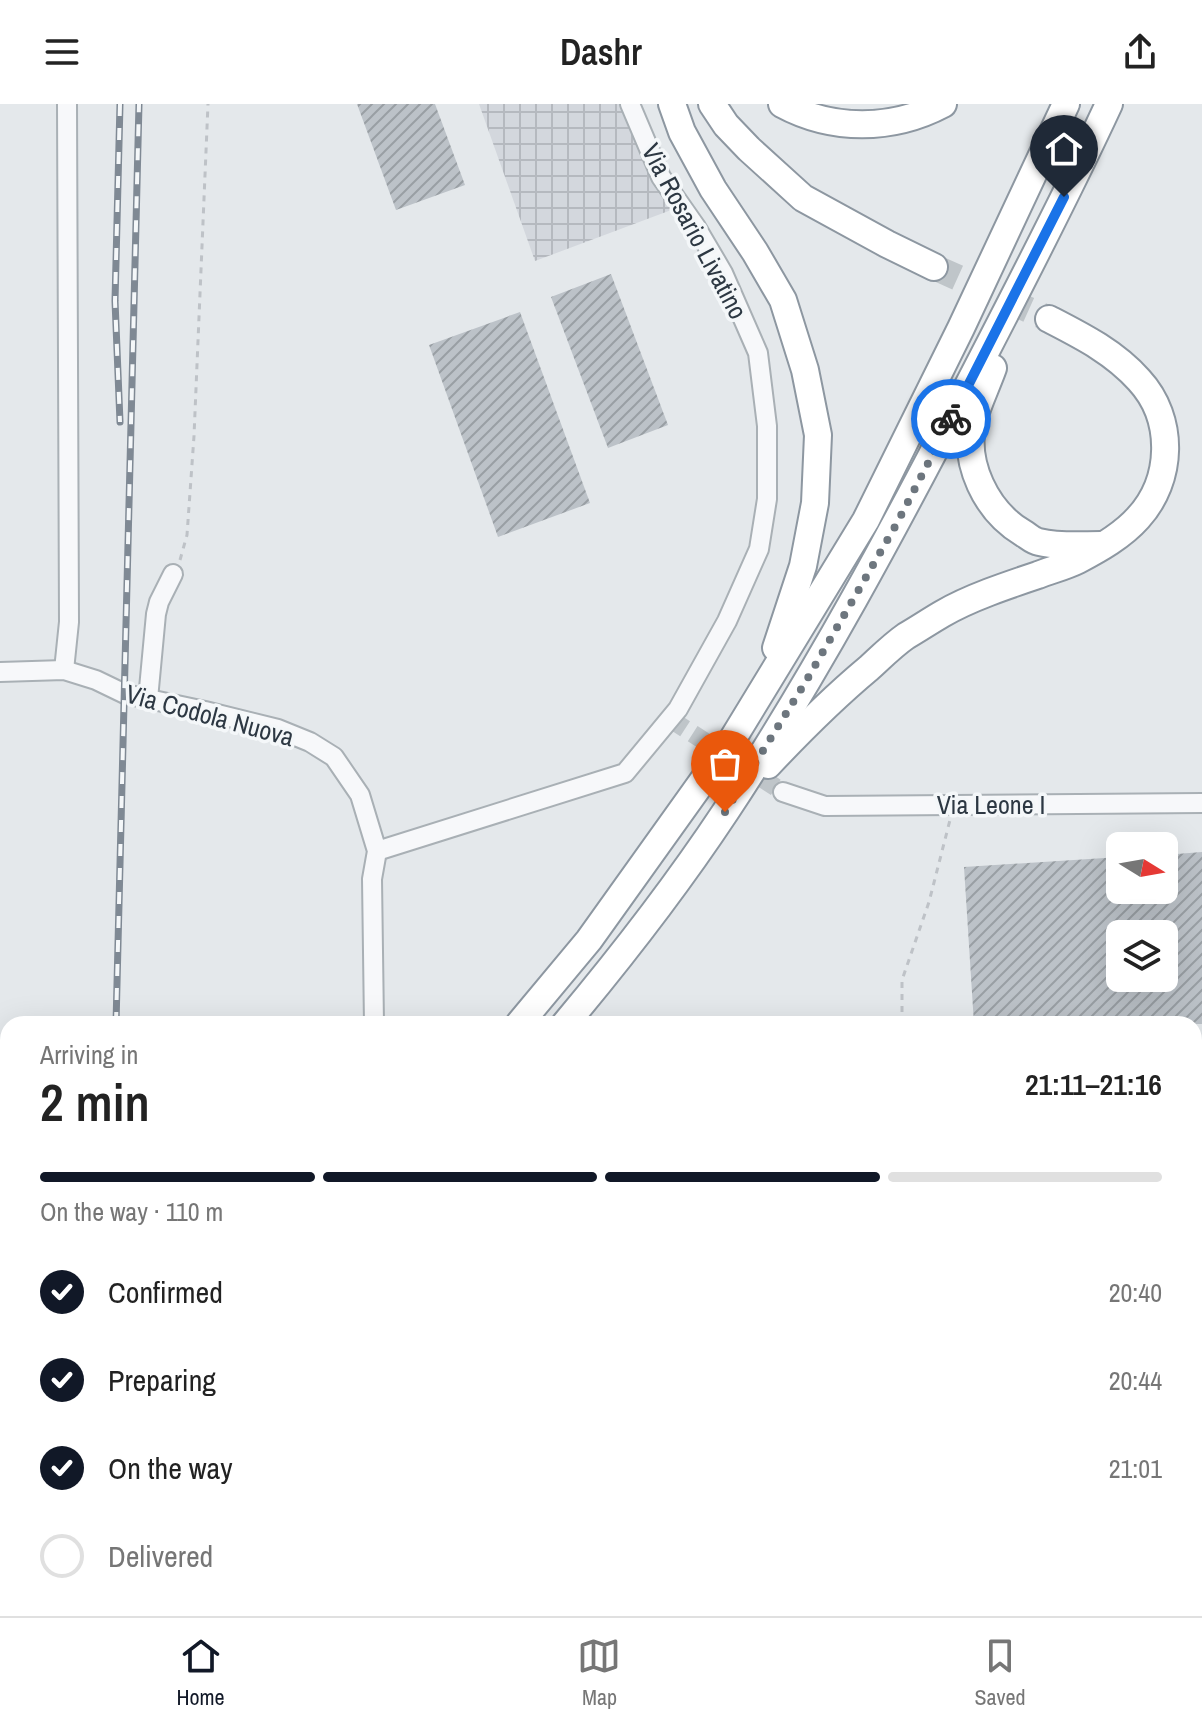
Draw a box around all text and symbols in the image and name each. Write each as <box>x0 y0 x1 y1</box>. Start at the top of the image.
text: Dashr <box>560 28 642 76</box>
icon: menu <box>40 30 84 74</box>
icon: share <box>1118 30 1162 74</box>
pin <box>1030 115 1098 197</box>
icon: home <box>1042 127 1086 171</box>
street label: Via Rosario Livatino <box>634 137 756 325</box>
courier <box>911 379 991 459</box>
icon: bike <box>929 397 973 441</box>
street label: Via Codola Nuova <box>122 676 298 754</box>
pin <box>691 730 759 812</box>
icon: bag <box>703 742 747 786</box>
street label: Via Leone I <box>937 787 1045 822</box>
north arrow <box>1106 832 1178 904</box>
map controls <box>1106 832 1178 992</box>
button: layers <box>1106 920 1178 992</box>
text: Arriving in <box>40 1037 138 1072</box>
text: 21:11–21:16 <box>1025 1064 1162 1104</box>
text: 2 min <box>40 1067 150 1137</box>
text: On the way · 110 m <box>40 1194 223 1229</box>
icon: check <box>40 1270 84 1314</box>
text: Confirmed <box>108 1272 223 1312</box>
text: 20:40 <box>1109 1275 1162 1310</box>
icon: check <box>40 1358 84 1402</box>
text: Preparing <box>108 1360 216 1400</box>
text: 20:44 <box>1109 1363 1162 1398</box>
icon: check <box>40 1446 84 1490</box>
text: On the way <box>108 1448 232 1488</box>
text: 21:01 <box>1109 1451 1162 1486</box>
text: Delivered <box>108 1536 213 1576</box>
tab: Home <box>176 1634 225 1712</box>
tab: Map <box>577 1634 621 1712</box>
tab: Saved <box>974 1634 1026 1712</box>

